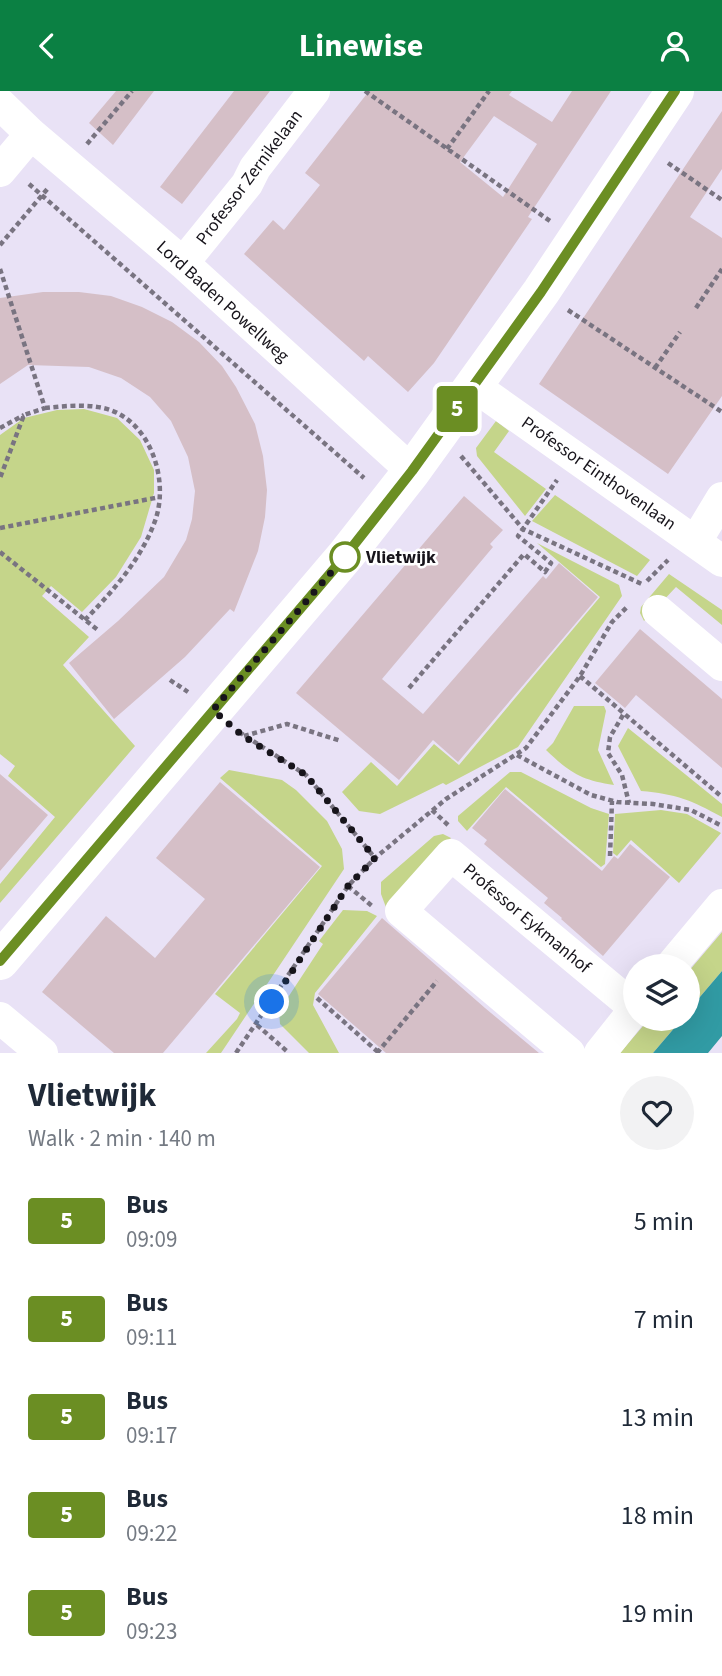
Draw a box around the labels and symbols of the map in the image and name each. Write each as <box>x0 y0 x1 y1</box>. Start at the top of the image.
street label: Professor Zernikelaan <box>190 104 309 250</box>
street label: Lord Baden Powellweg <box>151 235 295 368</box>
line badge: 5 <box>434 386 480 432</box>
street label: Professor Einthovenlaan <box>516 410 681 536</box>
marker: Vlietwijk <box>330 542 360 572</box>
place label: Vlietwijk <box>365 545 436 570</box>
street label: Professor Eykmanhof <box>457 857 597 980</box>
your location <box>254 984 289 1019</box>

